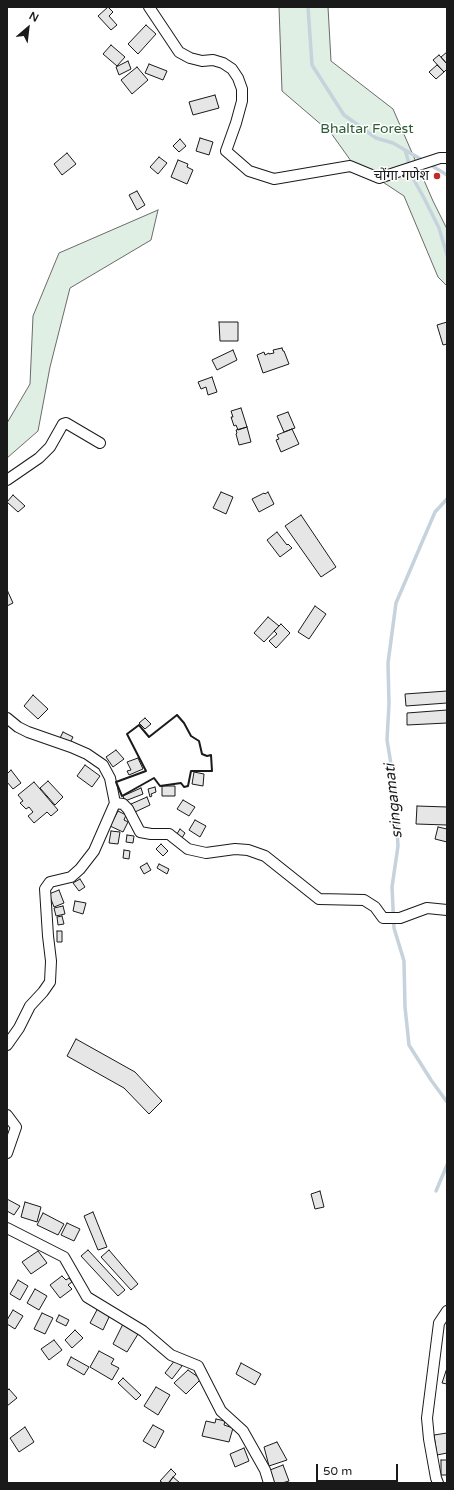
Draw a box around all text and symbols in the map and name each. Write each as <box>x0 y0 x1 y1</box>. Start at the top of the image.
north arrow <box>8 8 48 48</box>
text: N <box>27 9 41 25</box>
park label: Bhaltar Forest <box>320 121 414 137</box>
place label: चोंगा गणेश <box>374 168 429 184</box>
marker: चोंगा गणेश <box>432 171 442 181</box>
water label: sringamati <box>381 763 407 839</box>
scale bar <box>318 1456 400 1482</box>
text: 50 m <box>323 1464 352 1478</box>

